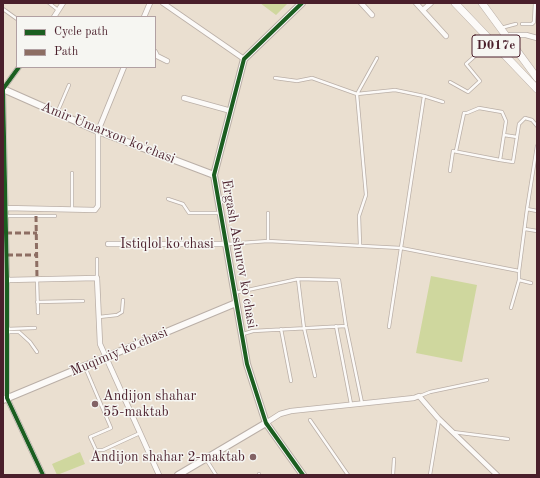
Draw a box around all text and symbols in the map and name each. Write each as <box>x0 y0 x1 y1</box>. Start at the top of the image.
legend <box>16 16 156 68</box>
text: Cycle path <box>54 26 108 38</box>
road number: D017e <box>472 35 520 57</box>
text: Path <box>54 46 78 58</box>
street label: Amir Umarxon ko'chasi <box>38 98 178 168</box>
street label: Ergash Ashurov ko'chasi <box>218 178 260 330</box>
street label: Istiqlol ko'chasi <box>120 236 214 252</box>
street label: Muqimiy ko'chasi <box>68 324 170 380</box>
place label: Andijon shahar 55-maktab <box>103 388 196 420</box>
marker: Andijon shahar 55-maktab <box>90 399 100 409</box>
place label: Andijon shahar 2-maktab <box>90 449 245 465</box>
marker: Andijon shahar 2-maktab <box>248 452 258 462</box>

